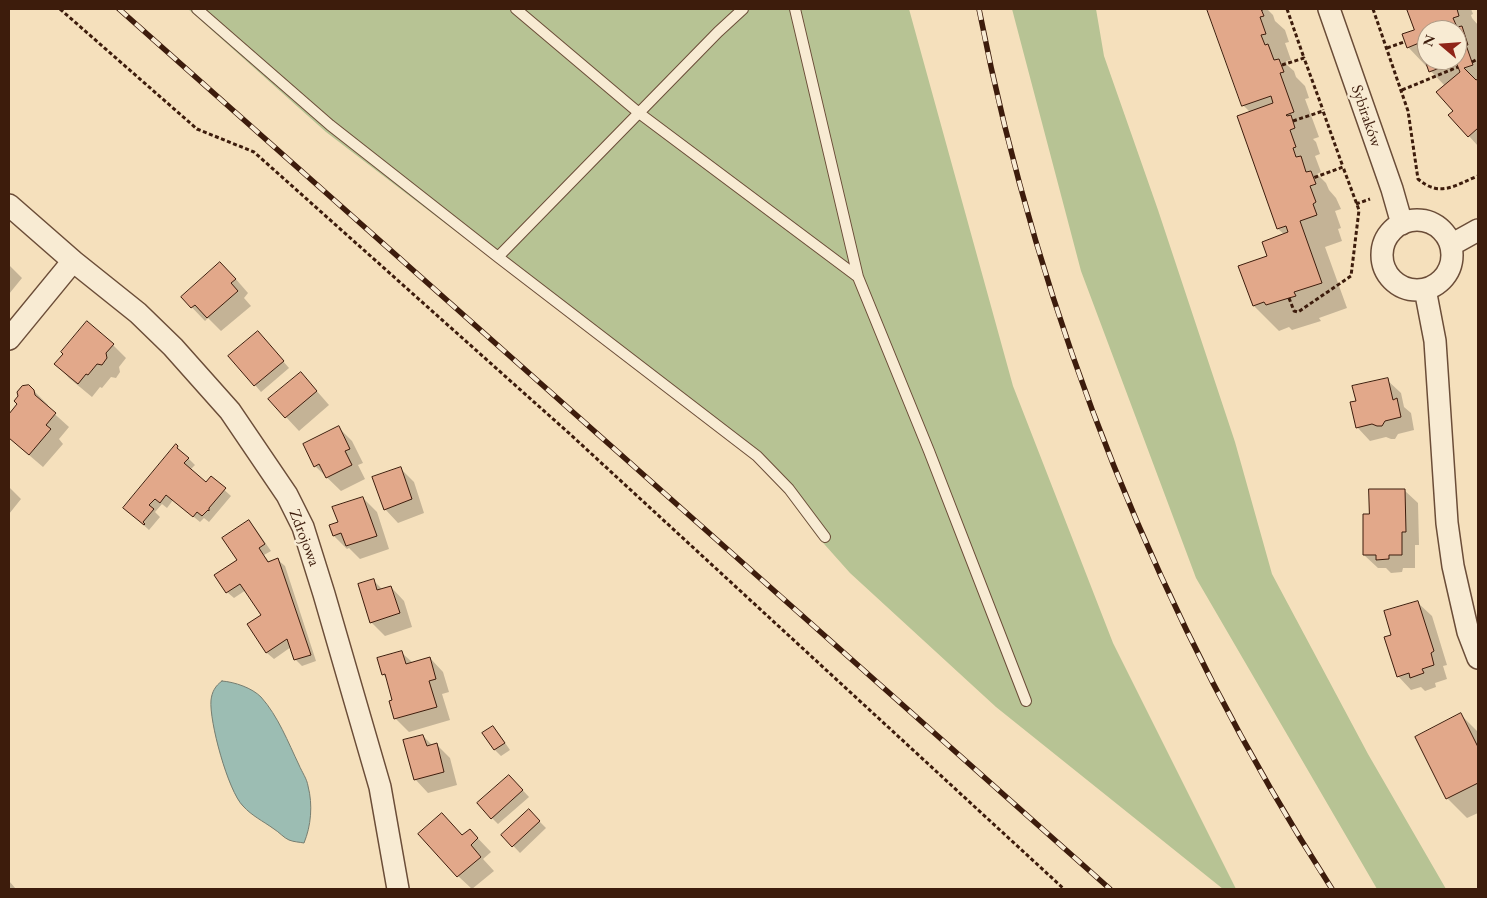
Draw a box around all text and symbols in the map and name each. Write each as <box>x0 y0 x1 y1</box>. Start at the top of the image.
north arrow <box>1417 20 1467 70</box>
text: N <box>1418 33 1439 49</box>
street label: Sybiraków <box>1346 82 1386 150</box>
street label: Zdrojowa <box>284 507 324 569</box>

